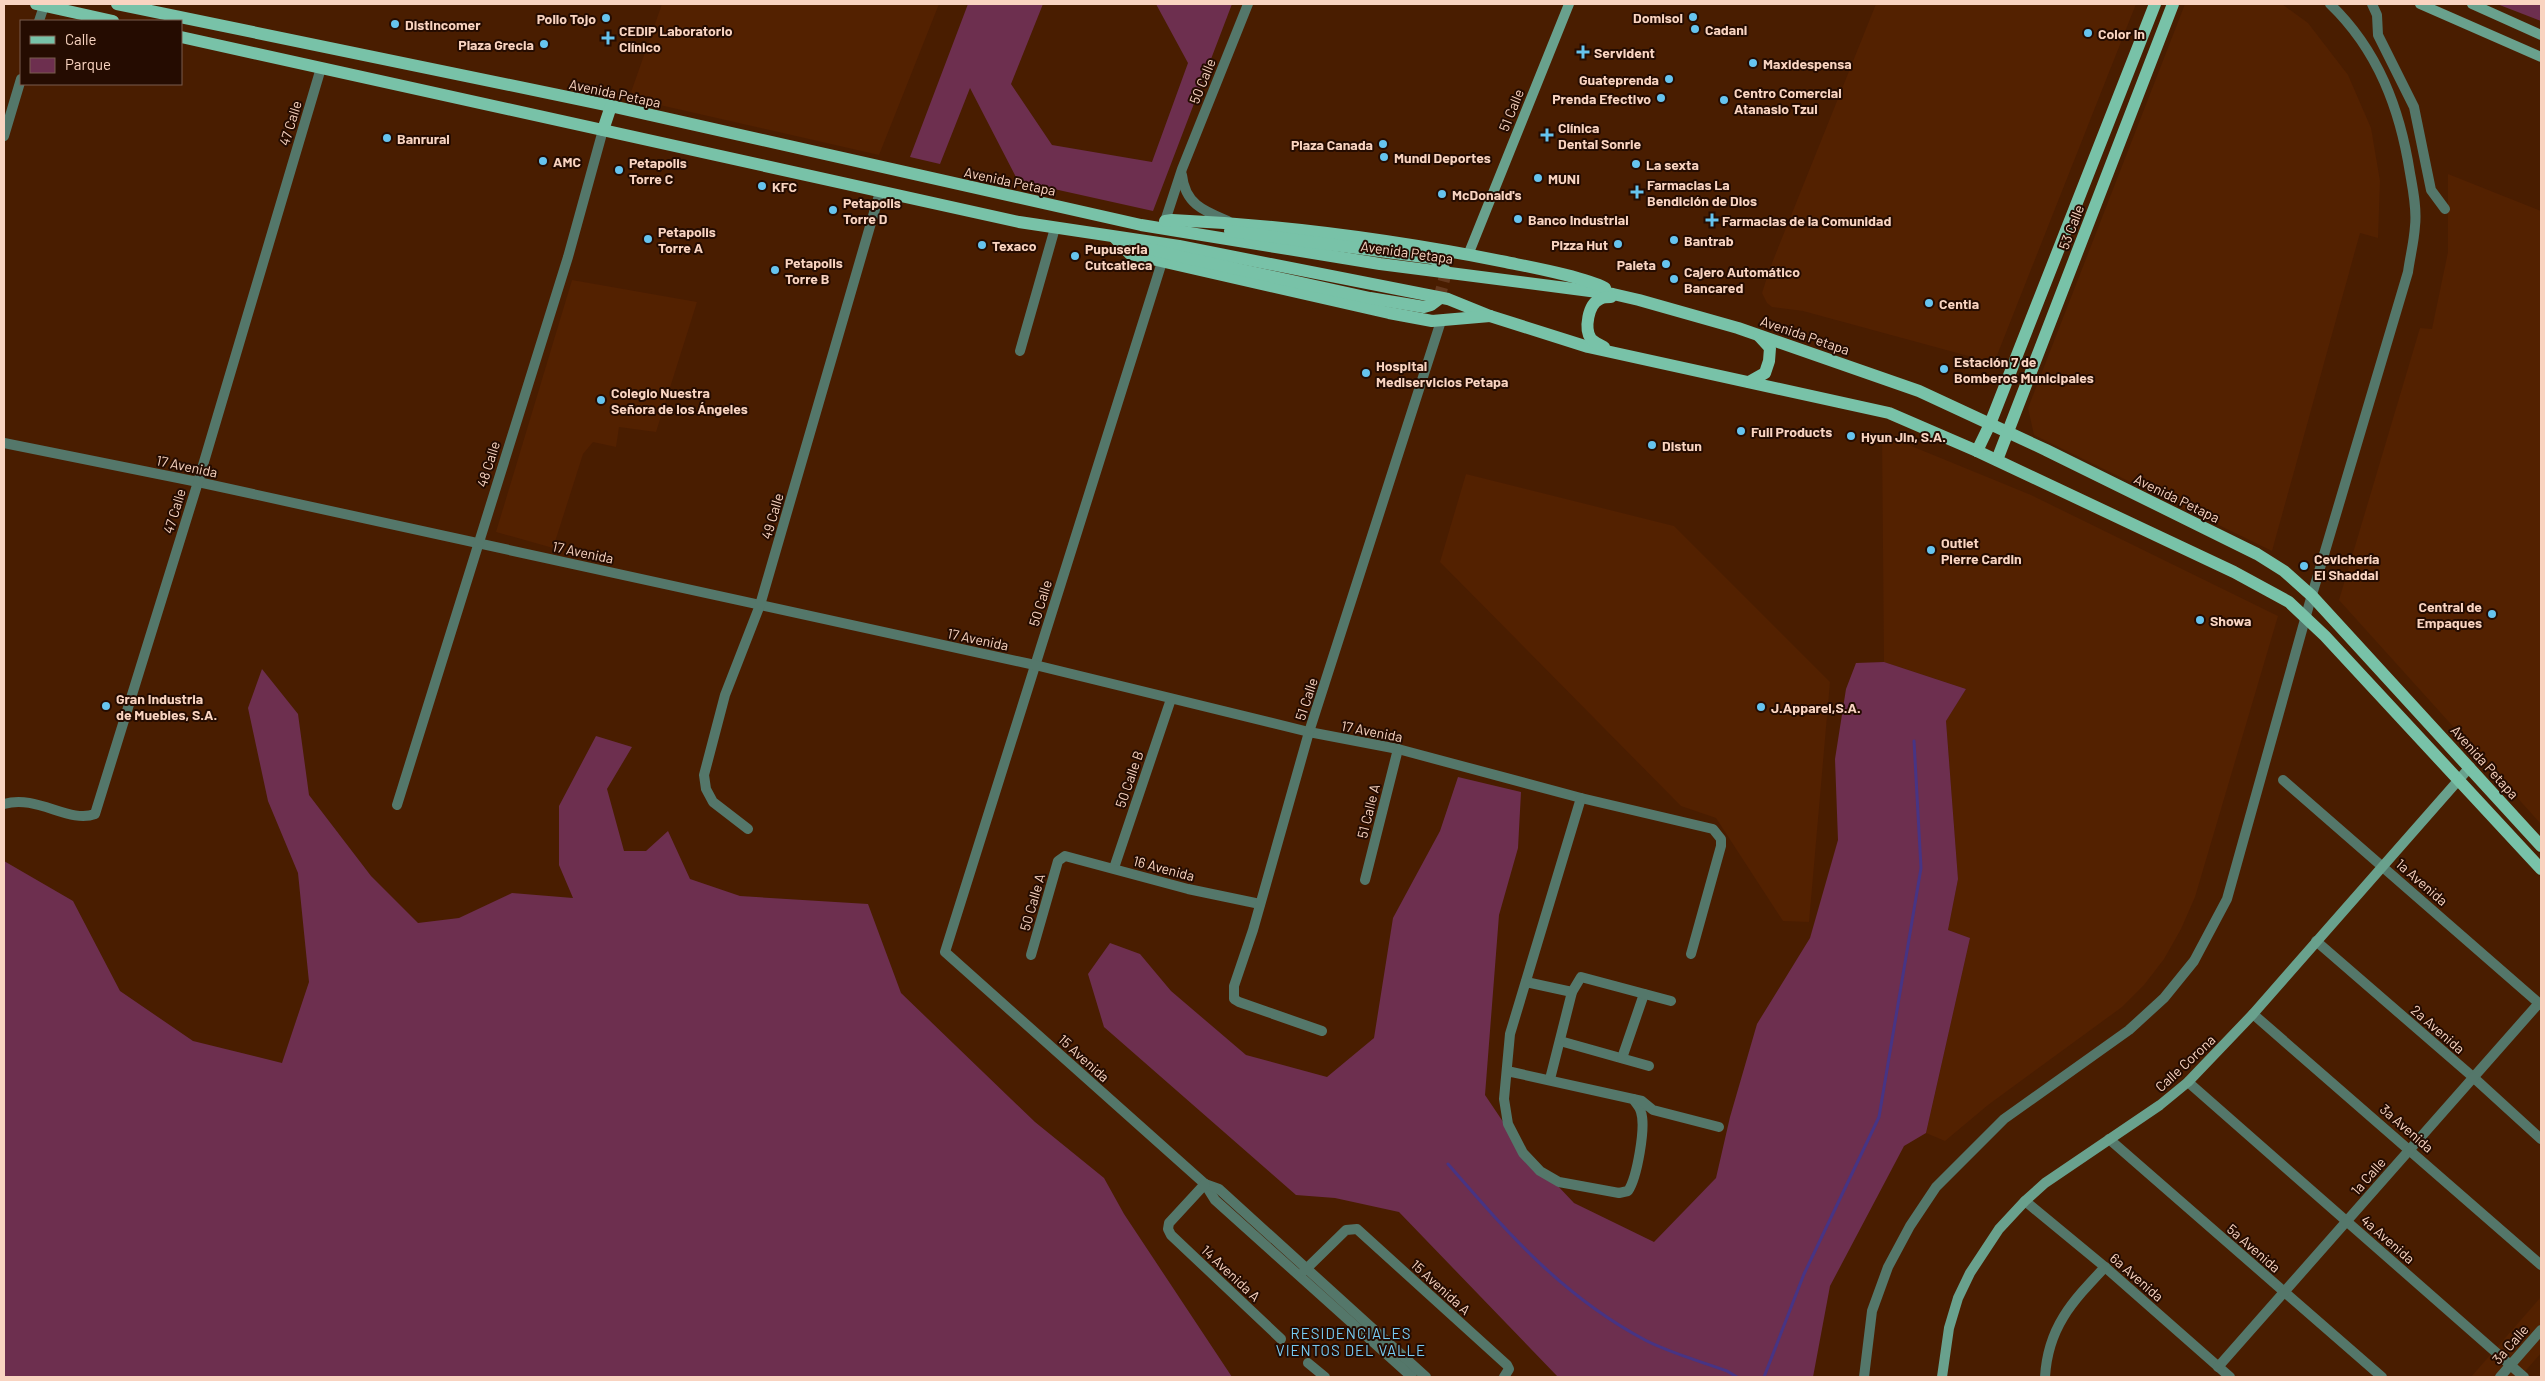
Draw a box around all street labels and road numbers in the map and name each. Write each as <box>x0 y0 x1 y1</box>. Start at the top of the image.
street label: 50 Calle <box>1185 56 1219 106</box>
street label: Avenida Petapa <box>568 75 662 111</box>
street label: 51 Calle <box>1495 86 1527 134</box>
street label: 47 Calle <box>275 98 305 148</box>
street label: Avenida Petapa <box>963 163 1057 199</box>
street label: 53 Calle <box>2055 202 2087 252</box>
street label: Avenida Petapa <box>1360 237 1454 267</box>
street label: Avenida Petapa <box>1758 312 1852 358</box>
street label: 48 Calle <box>473 439 503 489</box>
street label: 17 Avenida <box>155 451 219 481</box>
street label: Avenida Petapa <box>2131 470 2223 526</box>
street label: 47 Calle <box>159 486 189 536</box>
street label: 49 Calle <box>757 491 787 541</box>
street label: 17 Avenida <box>551 537 615 567</box>
street label: 50 Calle <box>1025 578 1055 628</box>
street label: 17 Avenida <box>946 624 1010 654</box>
street label: 51 Calle <box>1291 675 1321 723</box>
street label: 17 Avenida <box>1340 717 1404 745</box>
street label: Avenida Petapa <box>2447 722 2523 802</box>
street label: 50 Calle B <box>1111 748 1147 810</box>
street label: 51 Calle A <box>1353 782 1383 840</box>
street label: 16 Avenida <box>1131 852 1197 884</box>
street label: 1a Avenida <box>2393 855 2451 909</box>
street label: 50 Calle A <box>1016 871 1048 933</box>
street label: 2a Avenida <box>2408 1001 2468 1057</box>
street label: 15 Avenida <box>1055 1031 1113 1085</box>
street label: Calle Corona <box>2152 1031 2218 1095</box>
street label: 3a Avenida <box>2377 1100 2437 1156</box>
street label: 1a Calle <box>2347 1154 2389 1198</box>
street label: 4a Avenida <box>2358 1211 2418 1267</box>
street label: 5a Avenida <box>2224 1220 2284 1276</box>
street label: 14 Avenida A <box>1198 1241 1264 1305</box>
street label: 6a Avenida <box>2107 1249 2167 1305</box>
street label: 15 Avenida A <box>1408 1256 1475 1318</box>
street label: 3a Calle <box>2488 1321 2532 1367</box>

